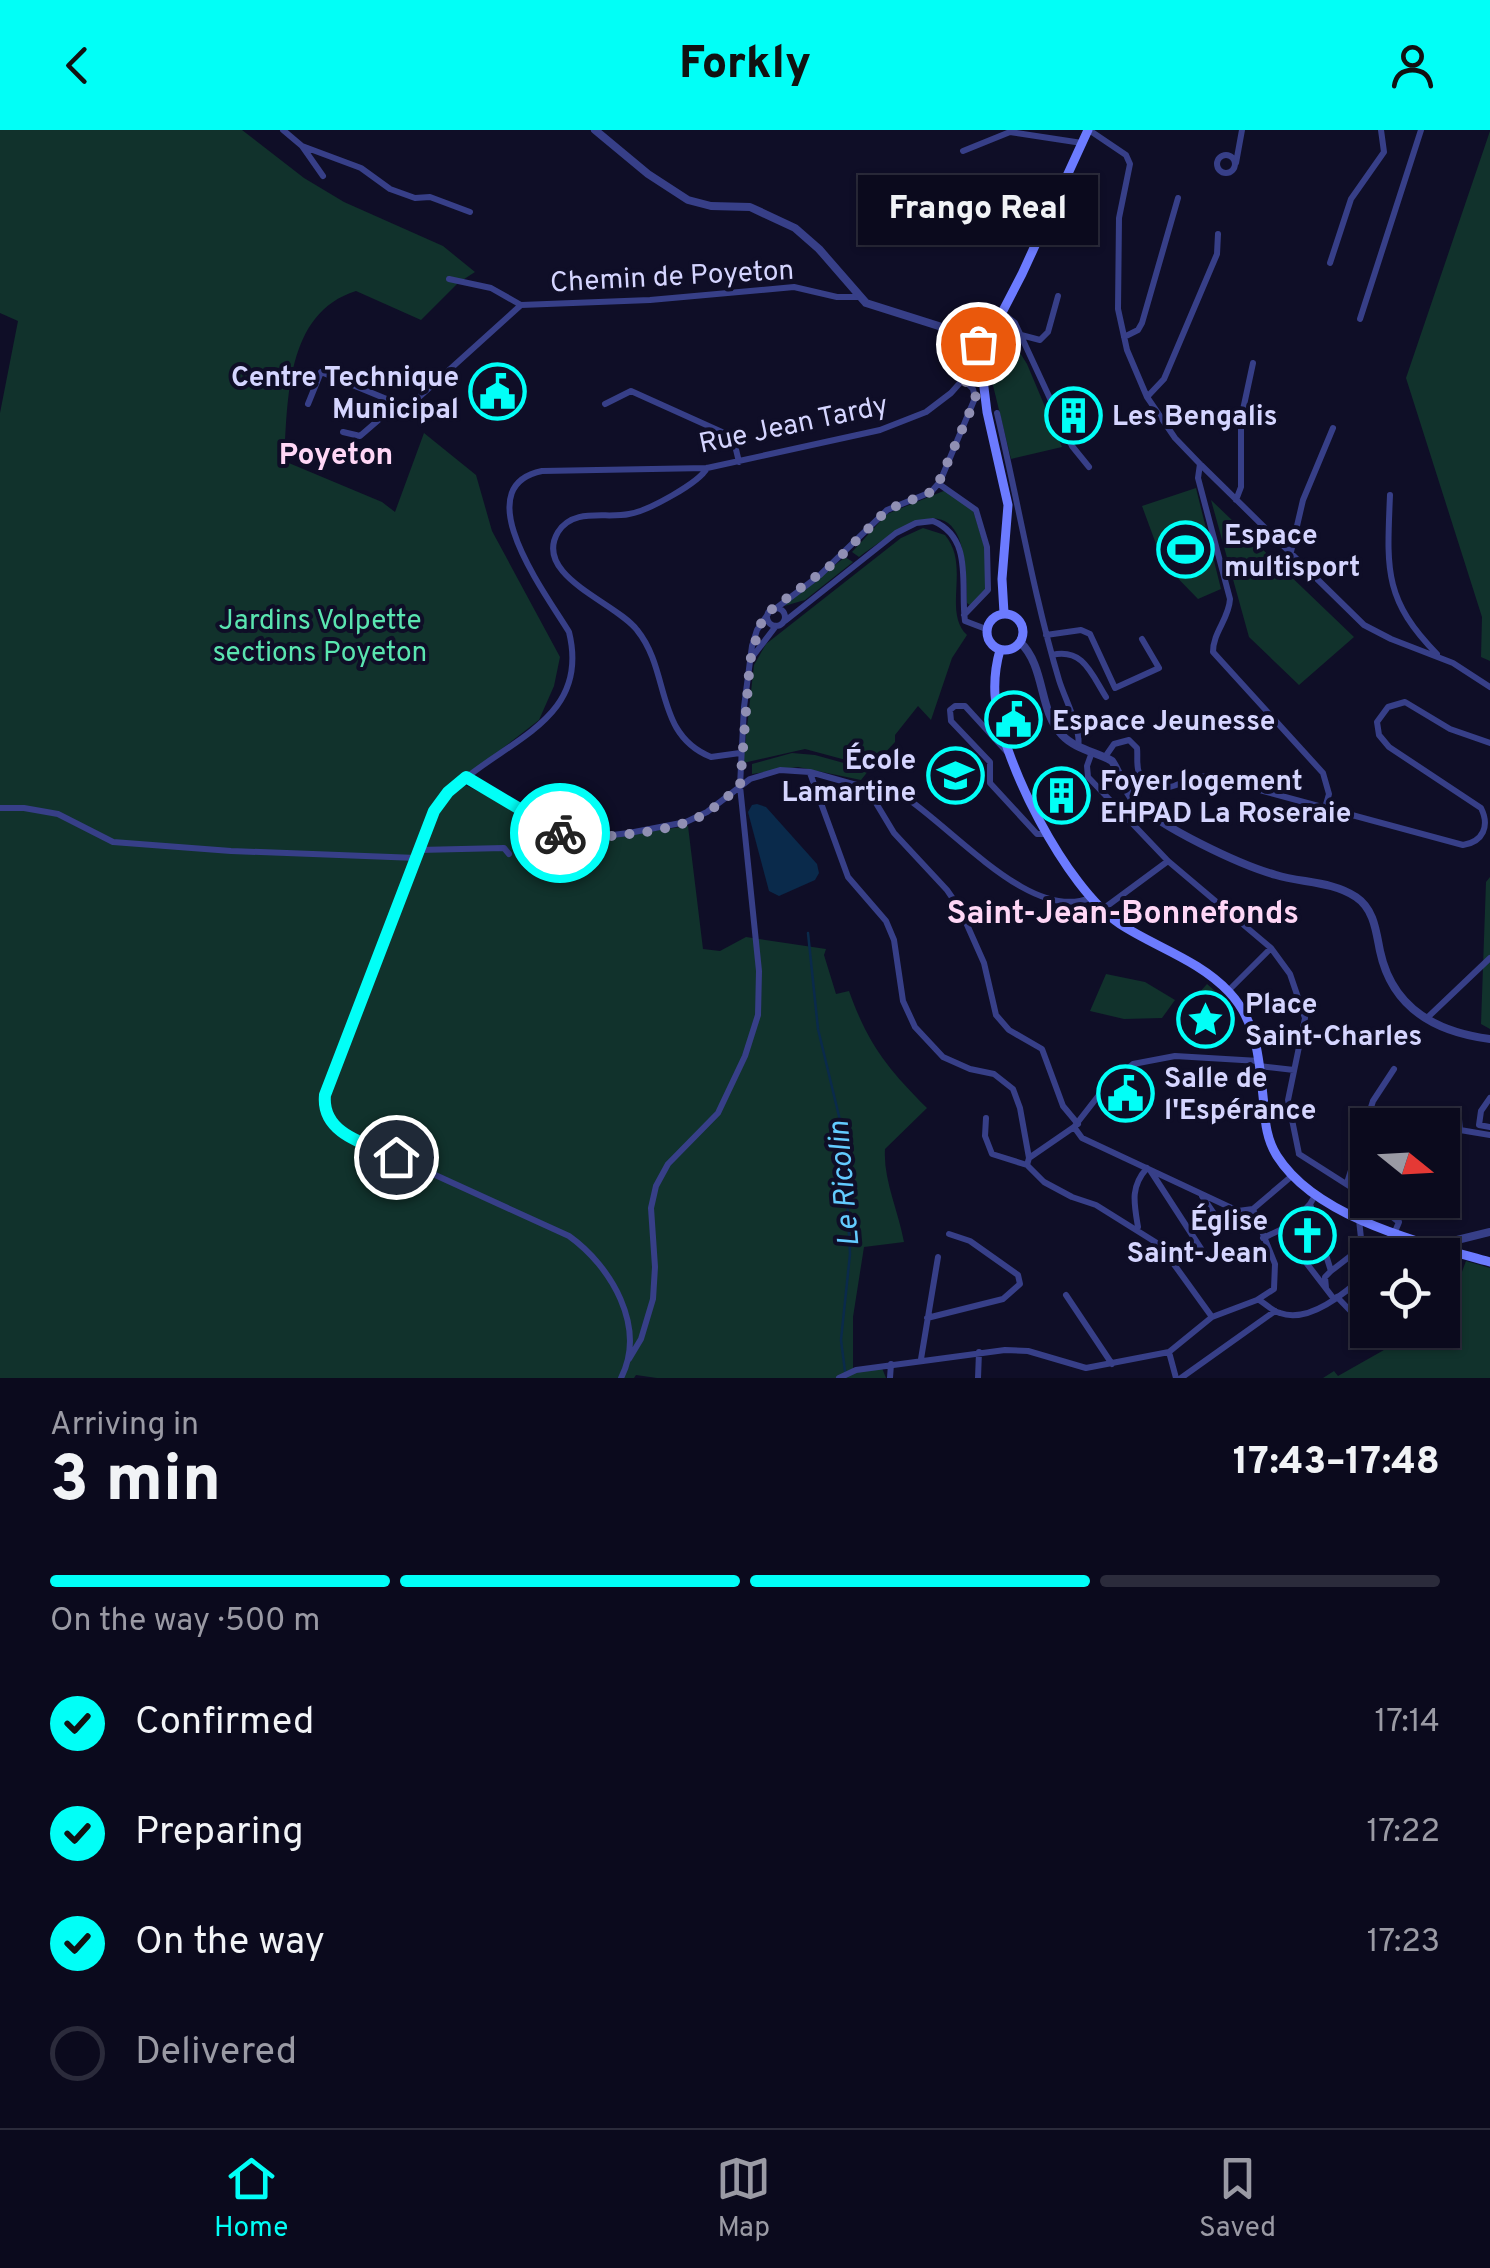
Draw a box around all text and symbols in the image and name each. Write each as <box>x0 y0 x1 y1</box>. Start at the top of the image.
text: Forkly <box>679 37 811 94</box>
icon: back <box>50 38 105 93</box>
icon: person <box>1385 38 1440 93</box>
callout: Frango Real <box>858 174 1098 244</box>
text: Frango Real <box>889 190 1067 230</box>
street label: Chemin de Poyeton <box>549 254 795 302</box>
pin <box>936 302 1021 387</box>
icon: bag <box>951 317 1006 372</box>
place label: Centre Technique Municipal <box>231 361 459 429</box>
public building icon: Centre Technique Municipal <box>468 362 528 422</box>
building icon: Les Bengalis <box>1043 385 1103 445</box>
street label: Rue Jean Tardy <box>696 388 891 464</box>
place label: Les Bengalis <box>1112 400 1278 436</box>
district label: Poyeton <box>279 438 393 475</box>
place label: Espace multisport <box>1224 519 1360 587</box>
sports icon: Espace multisport <box>1155 520 1215 580</box>
park label: Jardins Volpette sections Poyeton <box>213 604 427 672</box>
public building icon: Espace Jeunesse <box>983 690 1043 750</box>
place label: Espace Jeunesse <box>1052 705 1275 741</box>
place label: École Lamartine <box>782 742 916 812</box>
school or university icon: École Lamartine <box>925 745 985 805</box>
place label: Foyer logement EHPAD La Roseraie <box>1100 765 1351 833</box>
building icon: Foyer logement EHPAD La Roseraie <box>1031 766 1091 826</box>
courier <box>510 783 610 883</box>
icon: bike <box>533 806 588 861</box>
district label: Saint-Jean-Bonnefonds <box>947 895 1299 935</box>
place label: Place Saint-Charles <box>1245 988 1422 1056</box>
place icon: Place Saint-Charles <box>1176 989 1236 1049</box>
place label: Salle de l'Espérance <box>1164 1062 1316 1130</box>
public building icon: Salle de l'Espérance <box>1095 1063 1155 1123</box>
north arrow <box>1350 1108 1460 1218</box>
map controls <box>1350 1108 1460 1348</box>
pin <box>354 1115 439 1200</box>
water label: Le Ricolin <box>822 1119 869 1248</box>
icon: home <box>369 1130 424 1185</box>
place label: Église Saint-Jean <box>1127 1203 1268 1273</box>
church icon: Église Saint-Jean <box>1277 1206 1337 1266</box>
button: locate <box>1350 1238 1460 1348</box>
text: Arriving in <box>50 1406 199 1446</box>
text: 17:43–17:48 <box>1233 1439 1440 1488</box>
text: 3 min <box>50 1442 221 1524</box>
text: On the way · 500 m <box>50 1602 320 1642</box>
icon: check <box>50 1696 105 1751</box>
text: Confirmed <box>135 1699 314 1748</box>
text: 17:14 <box>1374 1703 1440 1743</box>
icon: check <box>50 1806 105 1861</box>
text: Preparing <box>135 1809 304 1858</box>
text: 17:22 <box>1366 1813 1440 1853</box>
icon: check <box>50 1916 105 1971</box>
text: On the way <box>135 1919 325 1968</box>
text: 17:23 <box>1367 1923 1440 1963</box>
text: Delivered <box>135 2029 297 2078</box>
tab: Home <box>214 2151 288 2247</box>
tab: Map <box>716 2151 771 2247</box>
tab: Saved <box>1199 2151 1276 2247</box>

